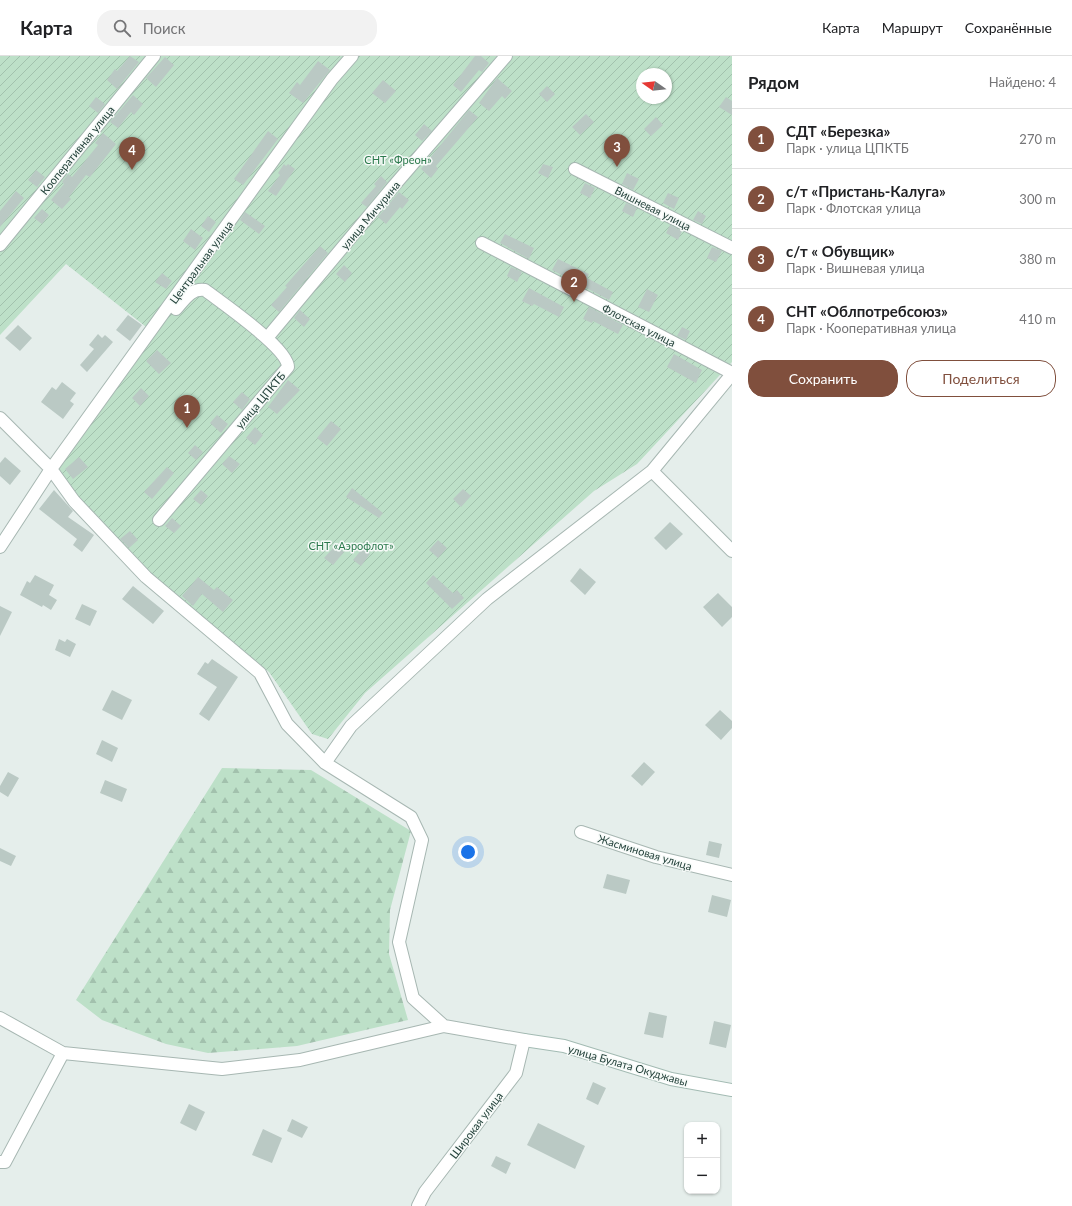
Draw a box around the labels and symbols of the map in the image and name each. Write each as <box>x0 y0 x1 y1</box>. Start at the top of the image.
north arrow <box>636 68 672 104</box>
street label: Кооперативная улица <box>37 103 117 197</box>
pin: 3 <box>604 134 630 167</box>
pin: 4 <box>119 137 145 170</box>
park label: СНТ «Фреон» <box>364 153 432 166</box>
street label: улица Мичурина <box>338 178 402 252</box>
street label: Вишневая улица <box>613 183 693 233</box>
street label: Центральная улица <box>167 218 235 306</box>
pin: 2 <box>561 269 587 302</box>
street label: Флотская улица <box>600 301 678 349</box>
street label: улица ЦПКТБ <box>232 369 288 431</box>
pin: 1 <box>174 395 200 428</box>
park label: СНТ «Аэрофлот» <box>308 539 394 552</box>
street label: Жасминовая улица <box>596 831 694 873</box>
your location <box>458 842 478 862</box>
street label: улица Булата Окуджавы <box>567 1042 689 1088</box>
street label: Широкая улица <box>447 1089 505 1161</box>

